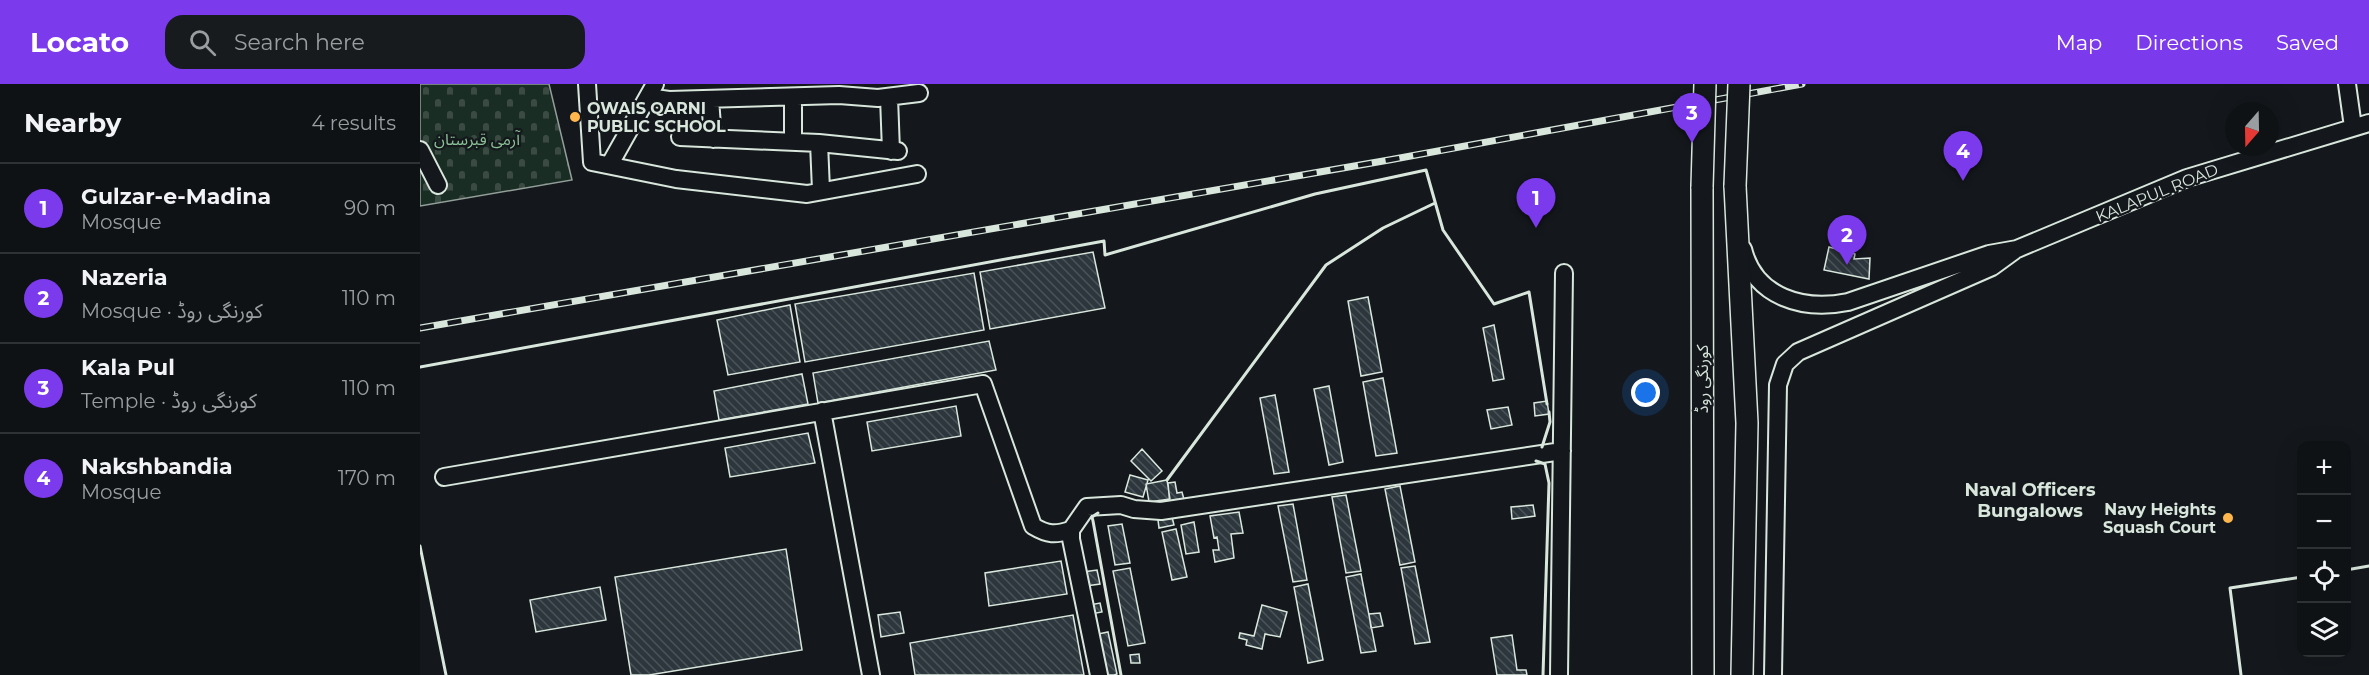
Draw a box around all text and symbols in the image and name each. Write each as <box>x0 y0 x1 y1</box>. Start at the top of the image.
search box <box>165 15 585 69</box>
text: Locato <box>30 25 129 59</box>
icon: search <box>186 26 219 59</box>
text: Search here <box>234 29 365 56</box>
text: Map <box>2056 30 2102 55</box>
text: Directions <box>2135 30 2243 55</box>
text: Saved <box>2276 30 2339 55</box>
pin: 3 <box>1672 94 1712 143</box>
place label: OWAIS QARNI PUBLIC SCHOOL <box>587 99 726 136</box>
north arrow <box>2225 102 2279 156</box>
text: Nearby <box>24 107 121 139</box>
marker: OWAIS QARNI PUBLIC SCHOOL <box>568 110 582 124</box>
text: 4 results <box>311 111 396 135</box>
park label: آرمی قبرستان <box>434 130 521 149</box>
pin: 4 <box>1944 132 1982 181</box>
street label: KALAPUL ROAD <box>2093 160 2221 226</box>
pin: 1 <box>1516 178 1556 228</box>
text: Gulzar-e-Madina <box>81 183 271 210</box>
text: 1 <box>40 196 47 220</box>
text: 90 m <box>344 196 396 220</box>
text: Mosque <box>81 210 161 234</box>
pin: 2 <box>1828 216 1866 265</box>
text: Nazeria <box>81 264 168 291</box>
text: 2 <box>38 286 49 310</box>
text: 110 m <box>342 286 396 310</box>
text: Mosque · کورنگی روڈ <box>81 299 263 323</box>
street label: کورنگی روڈ <box>1693 344 1712 413</box>
text: Kala Pul <box>81 354 175 381</box>
text: 3 <box>38 376 49 400</box>
text: 110 m <box>342 376 396 400</box>
your location <box>1631 378 1660 407</box>
text: Temple · کورنگی روڈ <box>81 389 257 413</box>
map controls <box>2297 441 2351 657</box>
button: + <box>2297 441 2351 495</box>
text: Nakshbandia <box>81 453 233 480</box>
text: 4 <box>37 466 50 490</box>
text: 170 m <box>338 466 396 490</box>
district label: Naval Officers Bungalows <box>1964 479 2096 522</box>
text: Mosque <box>81 480 161 504</box>
button: − <box>2297 495 2351 549</box>
place label: Navy Heights Squash Court <box>2103 500 2216 537</box>
marker: Navy Heights Squash Court <box>2221 511 2235 525</box>
button: locate <box>2297 549 2351 603</box>
button: layers <box>2297 603 2351 657</box>

